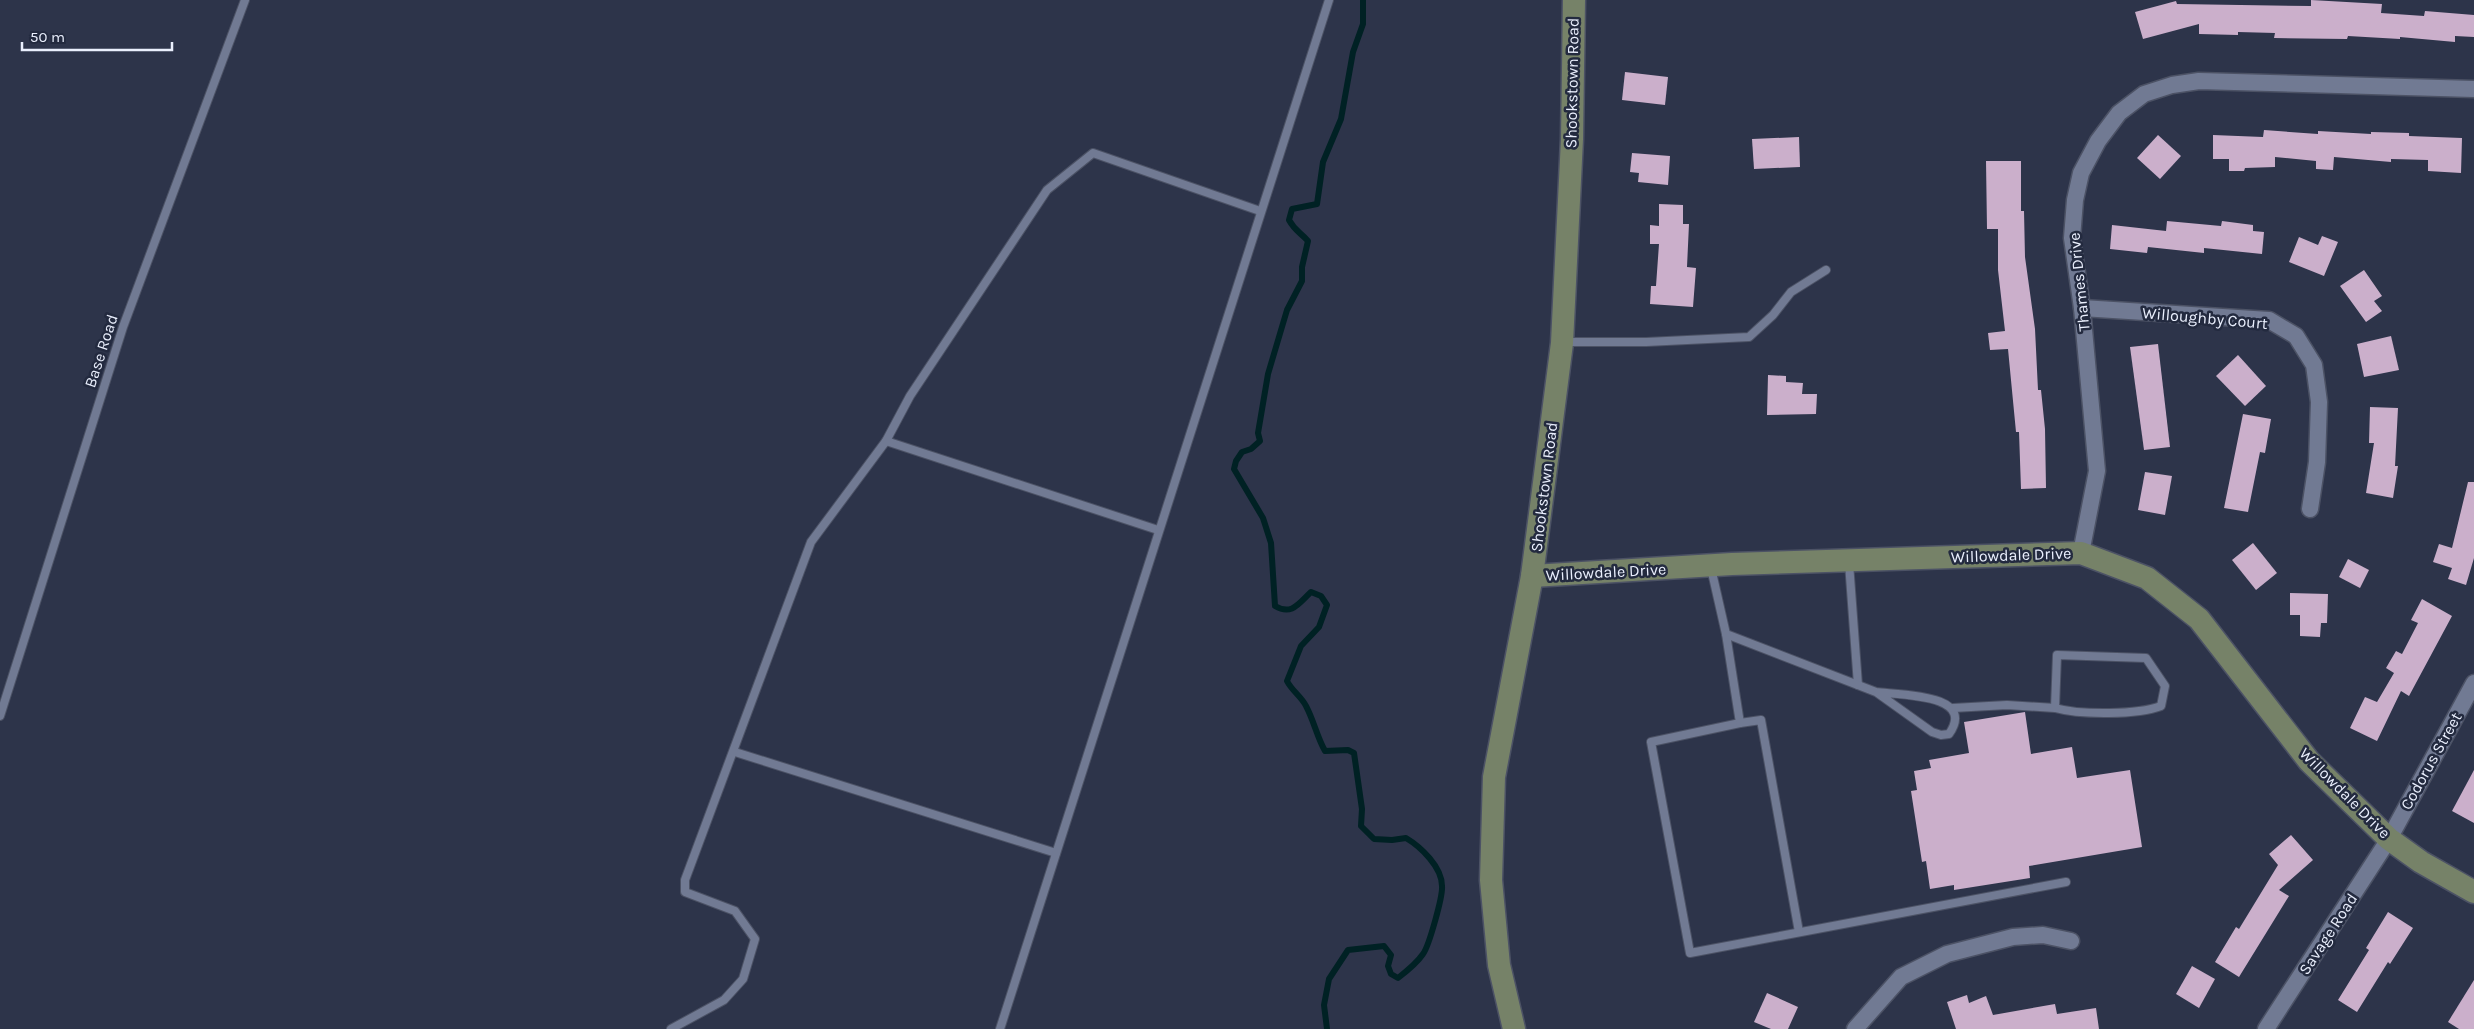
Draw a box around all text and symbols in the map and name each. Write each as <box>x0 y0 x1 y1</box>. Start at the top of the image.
street label: Shookstown Road <box>1561 17 1583 149</box>
scale bar <box>22 20 172 52</box>
text: 50 m <box>30 28 65 46</box>
street label: Thames Drive <box>2064 232 2094 332</box>
street label: Willoughby Court <box>2141 303 2269 333</box>
street label: Base Road <box>80 312 122 390</box>
street label: Shookstown Road <box>1527 421 1561 553</box>
street label: Willowdale Drive <box>1950 543 2072 567</box>
street label: Willowdale Drive <box>1545 559 1667 585</box>
street label: Codorus Street <box>2396 709 2466 813</box>
street label: Willowdale Drive <box>2296 744 2394 842</box>
street label: Savage Road <box>2295 890 2361 978</box>

